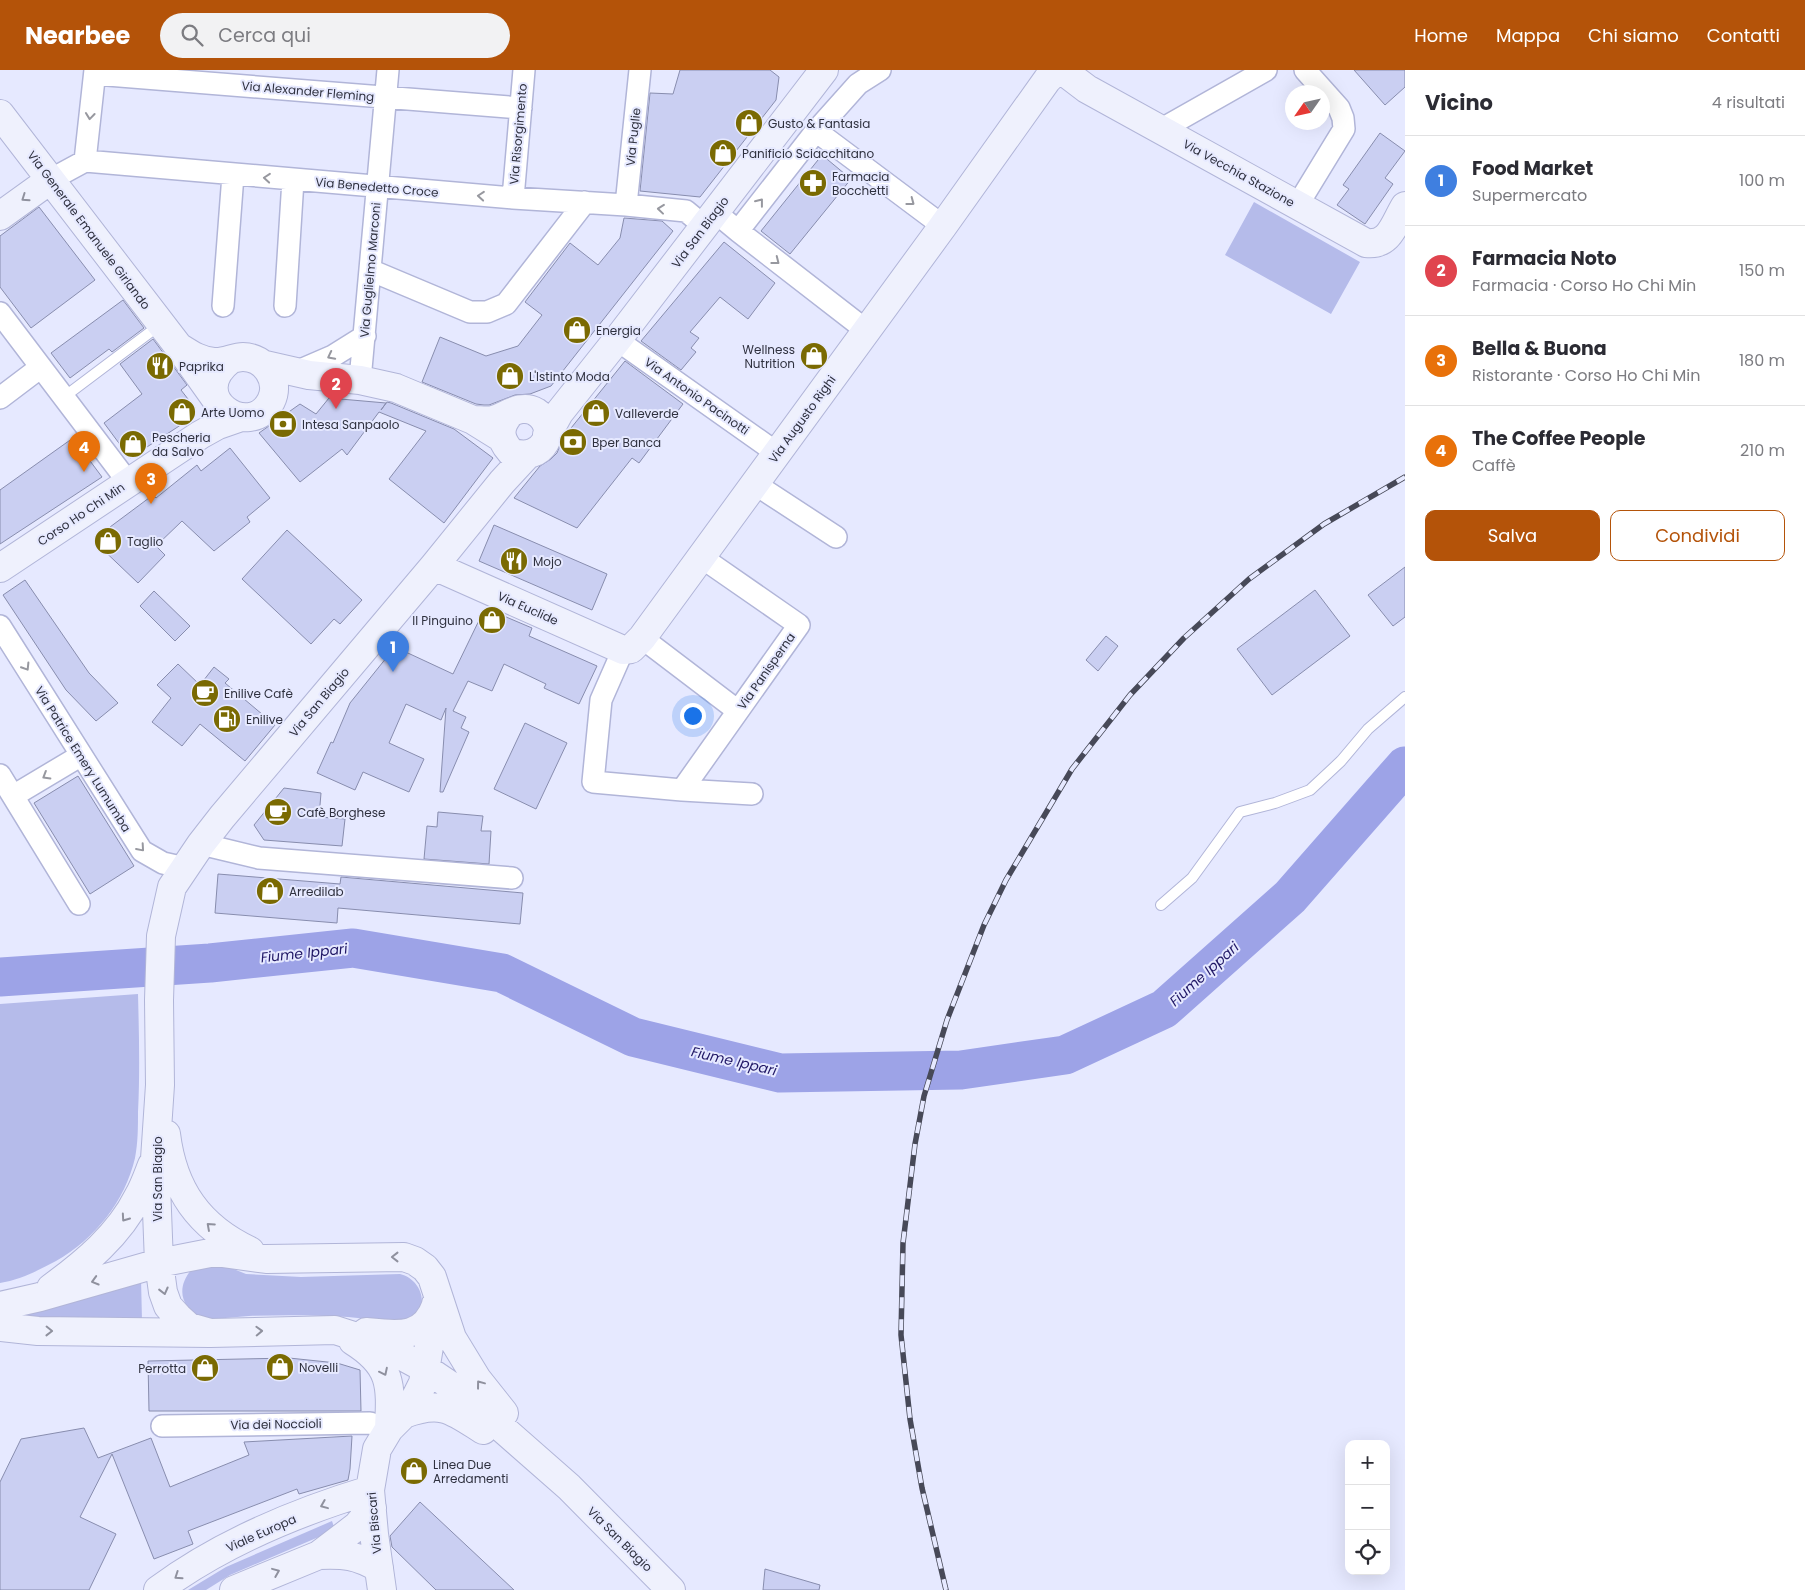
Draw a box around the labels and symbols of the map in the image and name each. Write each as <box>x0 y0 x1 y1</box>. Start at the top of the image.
street label: Via Alexander Fleming <box>241 77 375 105</box>
street label: Via Risorgimento <box>505 82 531 185</box>
north arrow <box>1285 85 1330 130</box>
street label: Via Puglie <box>621 107 645 167</box>
shop icon: Gusto & Fantasia <box>734 108 764 138</box>
one-way arrow <box>85 112 96 120</box>
place label: Gusto & Fantasia <box>768 115 870 132</box>
street label: Via Vecchia Stazione <box>1180 135 1298 211</box>
shop icon: Panificio Sciacchitano <box>708 138 738 168</box>
place label: Panificio Sciacchitano <box>742 145 874 162</box>
street label: Via Generale Emanuele Girlando <box>24 147 155 313</box>
pharmacy icon: Farmacia Bocchetti <box>798 168 828 198</box>
place label: Farmacia Bocchetti <box>832 168 889 199</box>
one-way arrow <box>263 173 271 184</box>
street label: Via Benedetto Croce <box>315 173 439 201</box>
one-way arrow <box>477 191 485 202</box>
one-way arrow <box>21 192 31 201</box>
street label: Via San Biagio <box>667 192 733 271</box>
one-way arrow <box>905 197 914 205</box>
one-way arrow <box>755 199 763 208</box>
street label: Via Guglielmo Marconi <box>356 202 384 338</box>
one-way arrow <box>656 203 664 214</box>
one-way arrow <box>770 255 780 264</box>
shop icon: Energia <box>562 315 592 345</box>
place label: Energia <box>596 322 641 339</box>
place label: Wellness Nutrition <box>742 341 795 372</box>
shop icon: Wellness Nutrition <box>799 341 829 371</box>
one-way arrow <box>327 350 336 360</box>
restaurant icon: Paprika <box>145 351 175 381</box>
street label: Via Antonio Pacinotti <box>641 353 753 439</box>
place label: Paprika <box>179 358 224 375</box>
shop icon: L'Istinto Moda <box>495 361 525 391</box>
pin: 2 <box>320 368 352 409</box>
place label: L'Istinto Moda <box>529 368 610 385</box>
street label: Via Augusto Righi <box>764 372 840 466</box>
shop icon: Arte Uomo <box>167 397 197 427</box>
shop icon: Valleverde <box>581 398 611 428</box>
place label: Arte Uomo <box>201 404 265 421</box>
place label: Valleverde <box>615 405 679 422</box>
bank icon: Intesa Sanpaolo <box>268 409 298 439</box>
place label: Intesa Sanpaolo <box>302 416 400 433</box>
bank icon: Bper Banca <box>558 427 588 457</box>
shop icon: Pescheria da Salvo <box>118 429 148 459</box>
place label: Pescheria da Salvo <box>152 429 211 460</box>
pin: 4 <box>68 431 100 472</box>
place label: Bper Banca <box>592 434 661 451</box>
pin: 3 <box>135 463 167 504</box>
street label: Corso Ho Chi Min <box>34 478 128 550</box>
shop icon: Taglio <box>93 526 123 556</box>
place label: Taglio <box>127 533 164 550</box>
restaurant icon: Mojo <box>499 546 529 576</box>
place label: Mojo <box>533 553 562 570</box>
street label: Via Euclide <box>495 587 561 629</box>
shop icon: Il Pinguino <box>477 605 507 635</box>
place label: Il Pinguino <box>412 612 473 629</box>
street label: Via Panisperna <box>733 629 799 713</box>
pin: 1 <box>377 631 409 672</box>
one-way arrow <box>19 662 29 671</box>
street label: Via San Biagio <box>285 664 353 740</box>
cafe icon: Enilive Cafè <box>190 678 220 708</box>
street label: Via Patrice Emery Lumumba <box>31 683 135 835</box>
place label: Enilive Cafè <box>224 685 293 702</box>
your location <box>680 703 706 729</box>
fuel station icon: Enilive <box>212 704 242 734</box>
place label: Enilive <box>246 711 283 728</box>
one-way arrow <box>43 769 52 779</box>
cafe icon: Cafè Borghese <box>263 797 293 827</box>
place label: Cafè Borghese <box>297 804 385 821</box>
one-way arrow <box>136 843 145 852</box>
shop icon: Arredilab <box>255 876 285 906</box>
place label: Arredilab <box>289 883 344 900</box>
water label: Fiume Ippari <box>1165 937 1244 1011</box>
water label: Fiume Ippari <box>260 938 349 968</box>
water label: Fiume Ippari <box>689 1041 779 1081</box>
street label: Via San Biagio <box>149 1136 166 1222</box>
one-way arrow <box>122 1212 131 1222</box>
one-way arrow <box>206 1223 215 1232</box>
one-way arrow <box>391 1252 398 1262</box>
one-way arrow <box>90 1275 99 1286</box>
one-way arrow <box>158 1286 168 1294</box>
one-way arrow <box>45 1326 53 1336</box>
one-way arrow <box>255 1326 263 1337</box>
shop icon: Novelli <box>265 1352 295 1382</box>
shop icon: Perrotta <box>190 1353 220 1383</box>
place label: Novelli <box>299 1359 338 1376</box>
place label: Perrotta <box>138 1360 186 1377</box>
one-way arrow <box>378 1367 388 1376</box>
one-way arrow <box>478 1381 486 1390</box>
street label: Via dei Noccioli <box>230 1415 322 1433</box>
shop icon: Linea Due Arredamenti <box>399 1456 429 1486</box>
place label: Linea Due Arredamenti <box>433 1456 509 1487</box>
street label: Via Biscari <box>363 1491 385 1555</box>
one-way arrow <box>320 1499 329 1510</box>
street label: Via San Biagio <box>584 1503 656 1575</box>
street label: Viale Europa <box>223 1510 299 1556</box>
one-way arrow <box>271 1568 280 1579</box>
one-way arrow <box>174 1570 183 1579</box>

